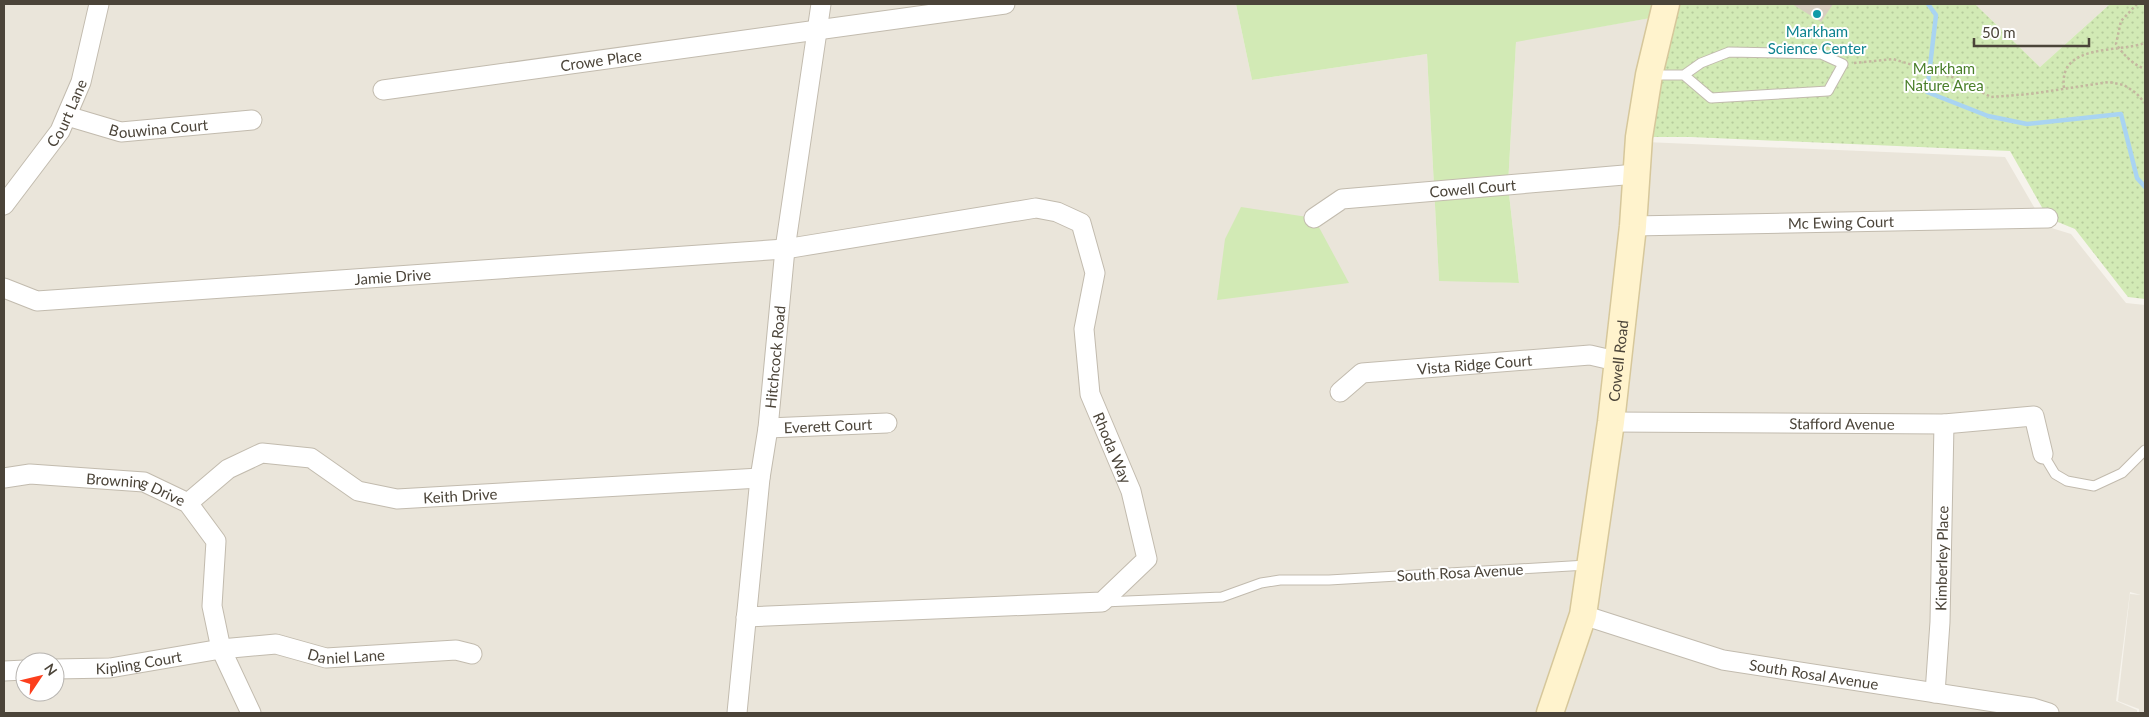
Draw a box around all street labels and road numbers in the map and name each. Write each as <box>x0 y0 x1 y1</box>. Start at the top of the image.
street label: Crowe Place <box>559 45 643 74</box>
street label: Court Lane <box>42 76 90 150</box>
street label: Bouwina Court <box>107 115 209 141</box>
street label: Cowell Court <box>1429 175 1517 201</box>
street label: Mc Ewing Court <box>1788 212 1895 232</box>
street label: Jamie Drive <box>354 265 432 288</box>
street label: Hitchcock Road <box>761 305 789 409</box>
street label: Cowell Road <box>1604 319 1631 403</box>
street label: Vista Ridge Court <box>1416 351 1533 378</box>
street label: Rhoda Way <box>1090 410 1136 486</box>
street label: Stafford Avenue <box>1789 414 1895 433</box>
street label: Everett Court <box>783 415 873 436</box>
street label: Browning Drive <box>86 469 188 509</box>
street label: Keith Drive <box>423 484 498 506</box>
street label: Kimberley Place <box>1931 505 1951 611</box>
street label: South Rosa Avenue <box>1396 560 1524 584</box>
street label: Daniel Lane <box>306 644 385 667</box>
street label: Kipling Court <box>95 647 183 677</box>
street label: South Rosal Avenue <box>1748 655 1880 693</box>

